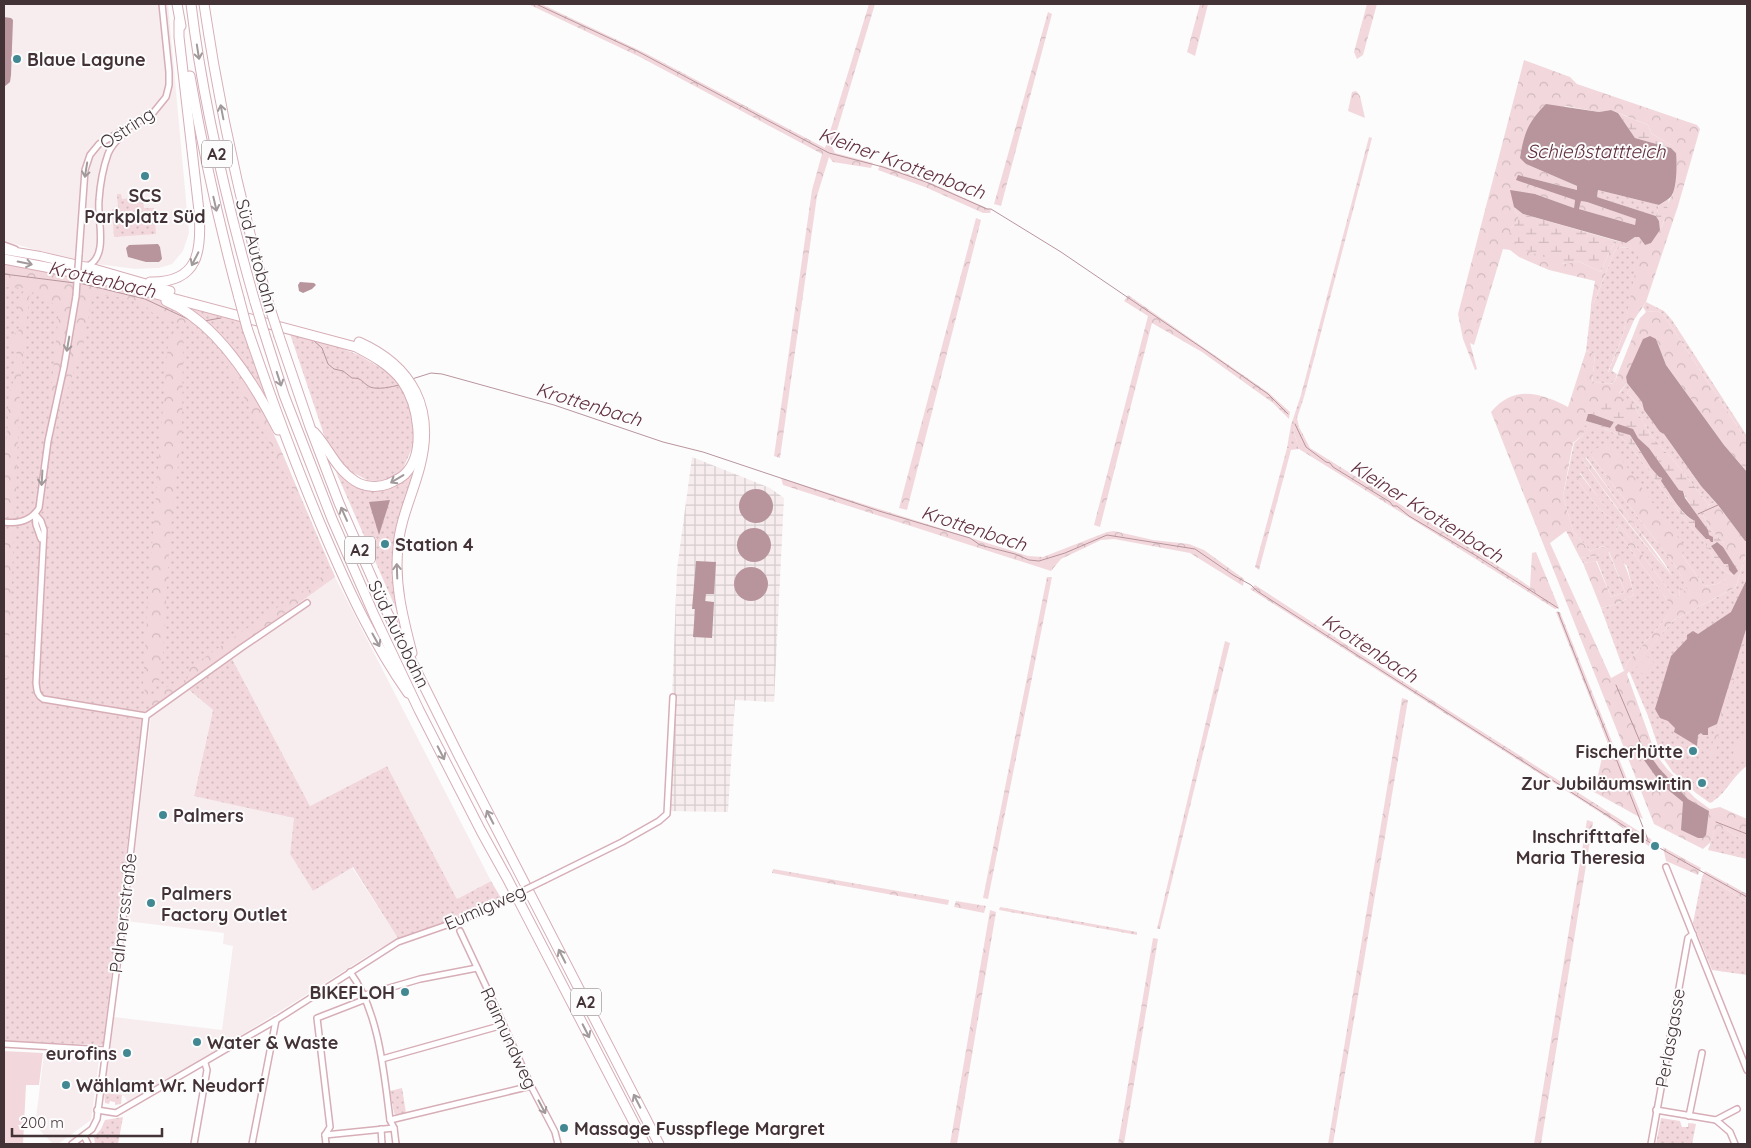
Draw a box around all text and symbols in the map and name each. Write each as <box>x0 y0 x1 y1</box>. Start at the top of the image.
one-way arrow <box>193 44 203 60</box>
place label: Blaue Lagune <box>27 48 146 71</box>
marker: Blaue Lagune <box>11 53 23 65</box>
street label: Ostring <box>95 102 159 154</box>
one-way arrow <box>217 104 227 120</box>
water label: Kleiner Krottenbach <box>816 122 990 205</box>
water label: Schießstattteich <box>1526 139 1667 163</box>
road number: A2 <box>202 140 232 168</box>
one-way arrow <box>81 162 91 178</box>
marker: SCS Parkplatz Süd <box>139 170 151 182</box>
place label: SCS Parkplatz Süd <box>84 184 206 228</box>
one-way arrow <box>211 196 220 212</box>
street label: Süd Autobahn <box>231 196 283 316</box>
one-way arrow <box>190 252 200 267</box>
water label: Krottenbach <box>46 255 159 303</box>
one-way arrow <box>17 258 33 268</box>
one-way arrow <box>63 336 73 352</box>
one-way arrow <box>275 370 284 386</box>
water label: Krottenbach <box>533 377 646 432</box>
water label: Kleiner Krottenbach <box>1346 454 1509 568</box>
one-way arrow <box>38 470 47 486</box>
one-way arrow <box>390 475 404 485</box>
water label: Krottenbach <box>918 500 1031 557</box>
one-way arrow <box>338 507 348 522</box>
place label: Station 4 <box>395 533 474 556</box>
road number: A2 <box>345 536 375 564</box>
marker: Station 4 <box>379 538 391 550</box>
one-way arrow <box>392 563 402 579</box>
street label: Süd Autobahn <box>363 576 435 692</box>
water label: Krottenbach <box>1318 608 1423 688</box>
one-way arrow <box>371 632 381 646</box>
place label: Fischerhütte <box>1575 740 1683 763</box>
one-way arrow <box>437 745 446 760</box>
marker: Fischerhütte <box>1687 745 1699 757</box>
place label: Zur Jubiläumswirtin <box>1521 772 1692 795</box>
marker: Zur Jubiläumswirtin <box>1696 777 1708 789</box>
place label: Palmers <box>173 804 244 827</box>
marker: Palmers <box>157 809 169 821</box>
one-way arrow <box>485 809 495 824</box>
place label: Inschrifttafel Maria Theresia <box>1516 825 1645 869</box>
marker: Inschrifttafel Maria Theresia <box>1649 840 1661 852</box>
street label: Palmersstraße <box>104 852 142 974</box>
street label: Eumigweg <box>441 879 529 935</box>
place label: Palmers Factory Outlet <box>161 882 288 926</box>
marker: Palmers Factory Outlet <box>145 897 157 909</box>
one-way arrow <box>557 950 567 964</box>
place label: BIKEFLOH <box>310 981 395 1004</box>
street label: Raimundweg <box>475 983 543 1093</box>
marker: BIKEFLOH <box>399 986 411 998</box>
street label: Perlasgasse <box>1650 987 1690 1089</box>
road number: A2 <box>571 989 601 1016</box>
one-way arrow <box>581 1023 591 1038</box>
place label: Water & Waste <box>207 1031 338 1054</box>
marker: Water & Waste <box>191 1036 203 1048</box>
place label: eurofins <box>46 1042 117 1065</box>
marker: eurofins <box>121 1047 133 1059</box>
place label: Wählamt Wr. Neudorf <box>76 1074 265 1097</box>
marker: Wählamt Wr. Neudorf <box>60 1079 72 1091</box>
one-way arrow <box>632 1094 641 1109</box>
one-way arrow <box>537 1100 547 1115</box>
scale bar <box>12 1106 162 1138</box>
text: 200 m <box>20 1113 64 1132</box>
place label: Massage Fusspflege Margret <box>574 1117 825 1140</box>
marker: Massage Fusspflege Margret <box>558 1122 570 1134</box>

